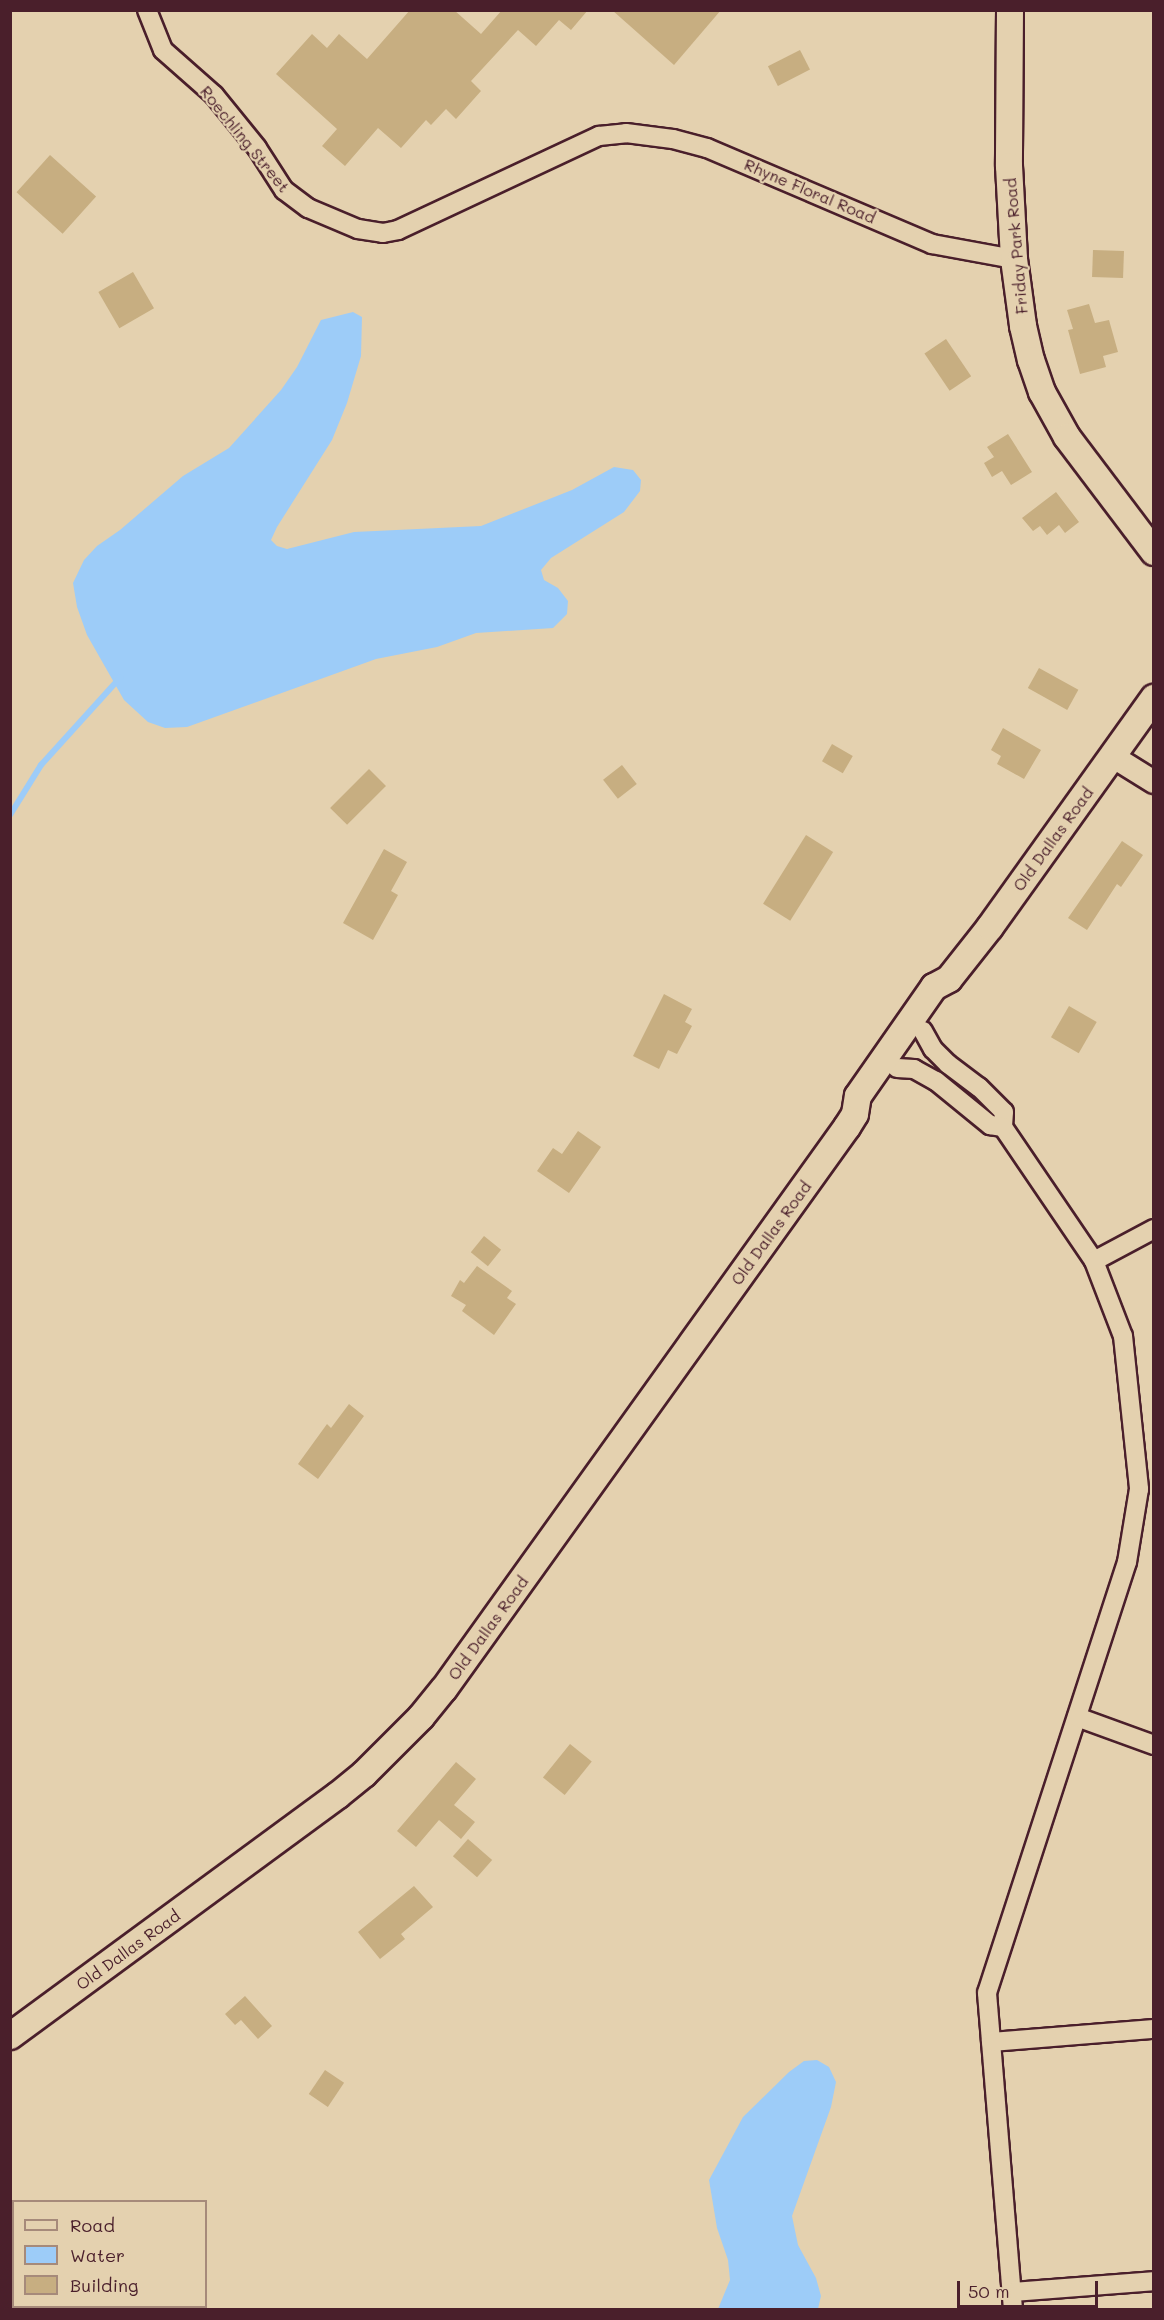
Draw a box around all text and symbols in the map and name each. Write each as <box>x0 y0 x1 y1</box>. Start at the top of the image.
street label: Roechling Street <box>196 82 294 196</box>
street label: Rhyne Floral Road <box>741 155 879 227</box>
street label: Friday Park Road <box>1000 177 1032 315</box>
street label: Old Dallas Road <box>1009 783 1097 895</box>
street label: Old Dallas Road <box>727 1177 815 1289</box>
street label: Old Dallas Road <box>444 1572 532 1684</box>
street label: Old Dallas Road <box>72 1906 184 1994</box>
legend <box>12 2200 207 2308</box>
text: Road <box>70 2213 115 2237</box>
text: Water <box>70 2243 125 2267</box>
scale bar <box>960 2269 1101 2307</box>
text: Building <box>70 2273 138 2297</box>
text: 50 m <box>968 2279 1010 2303</box>

